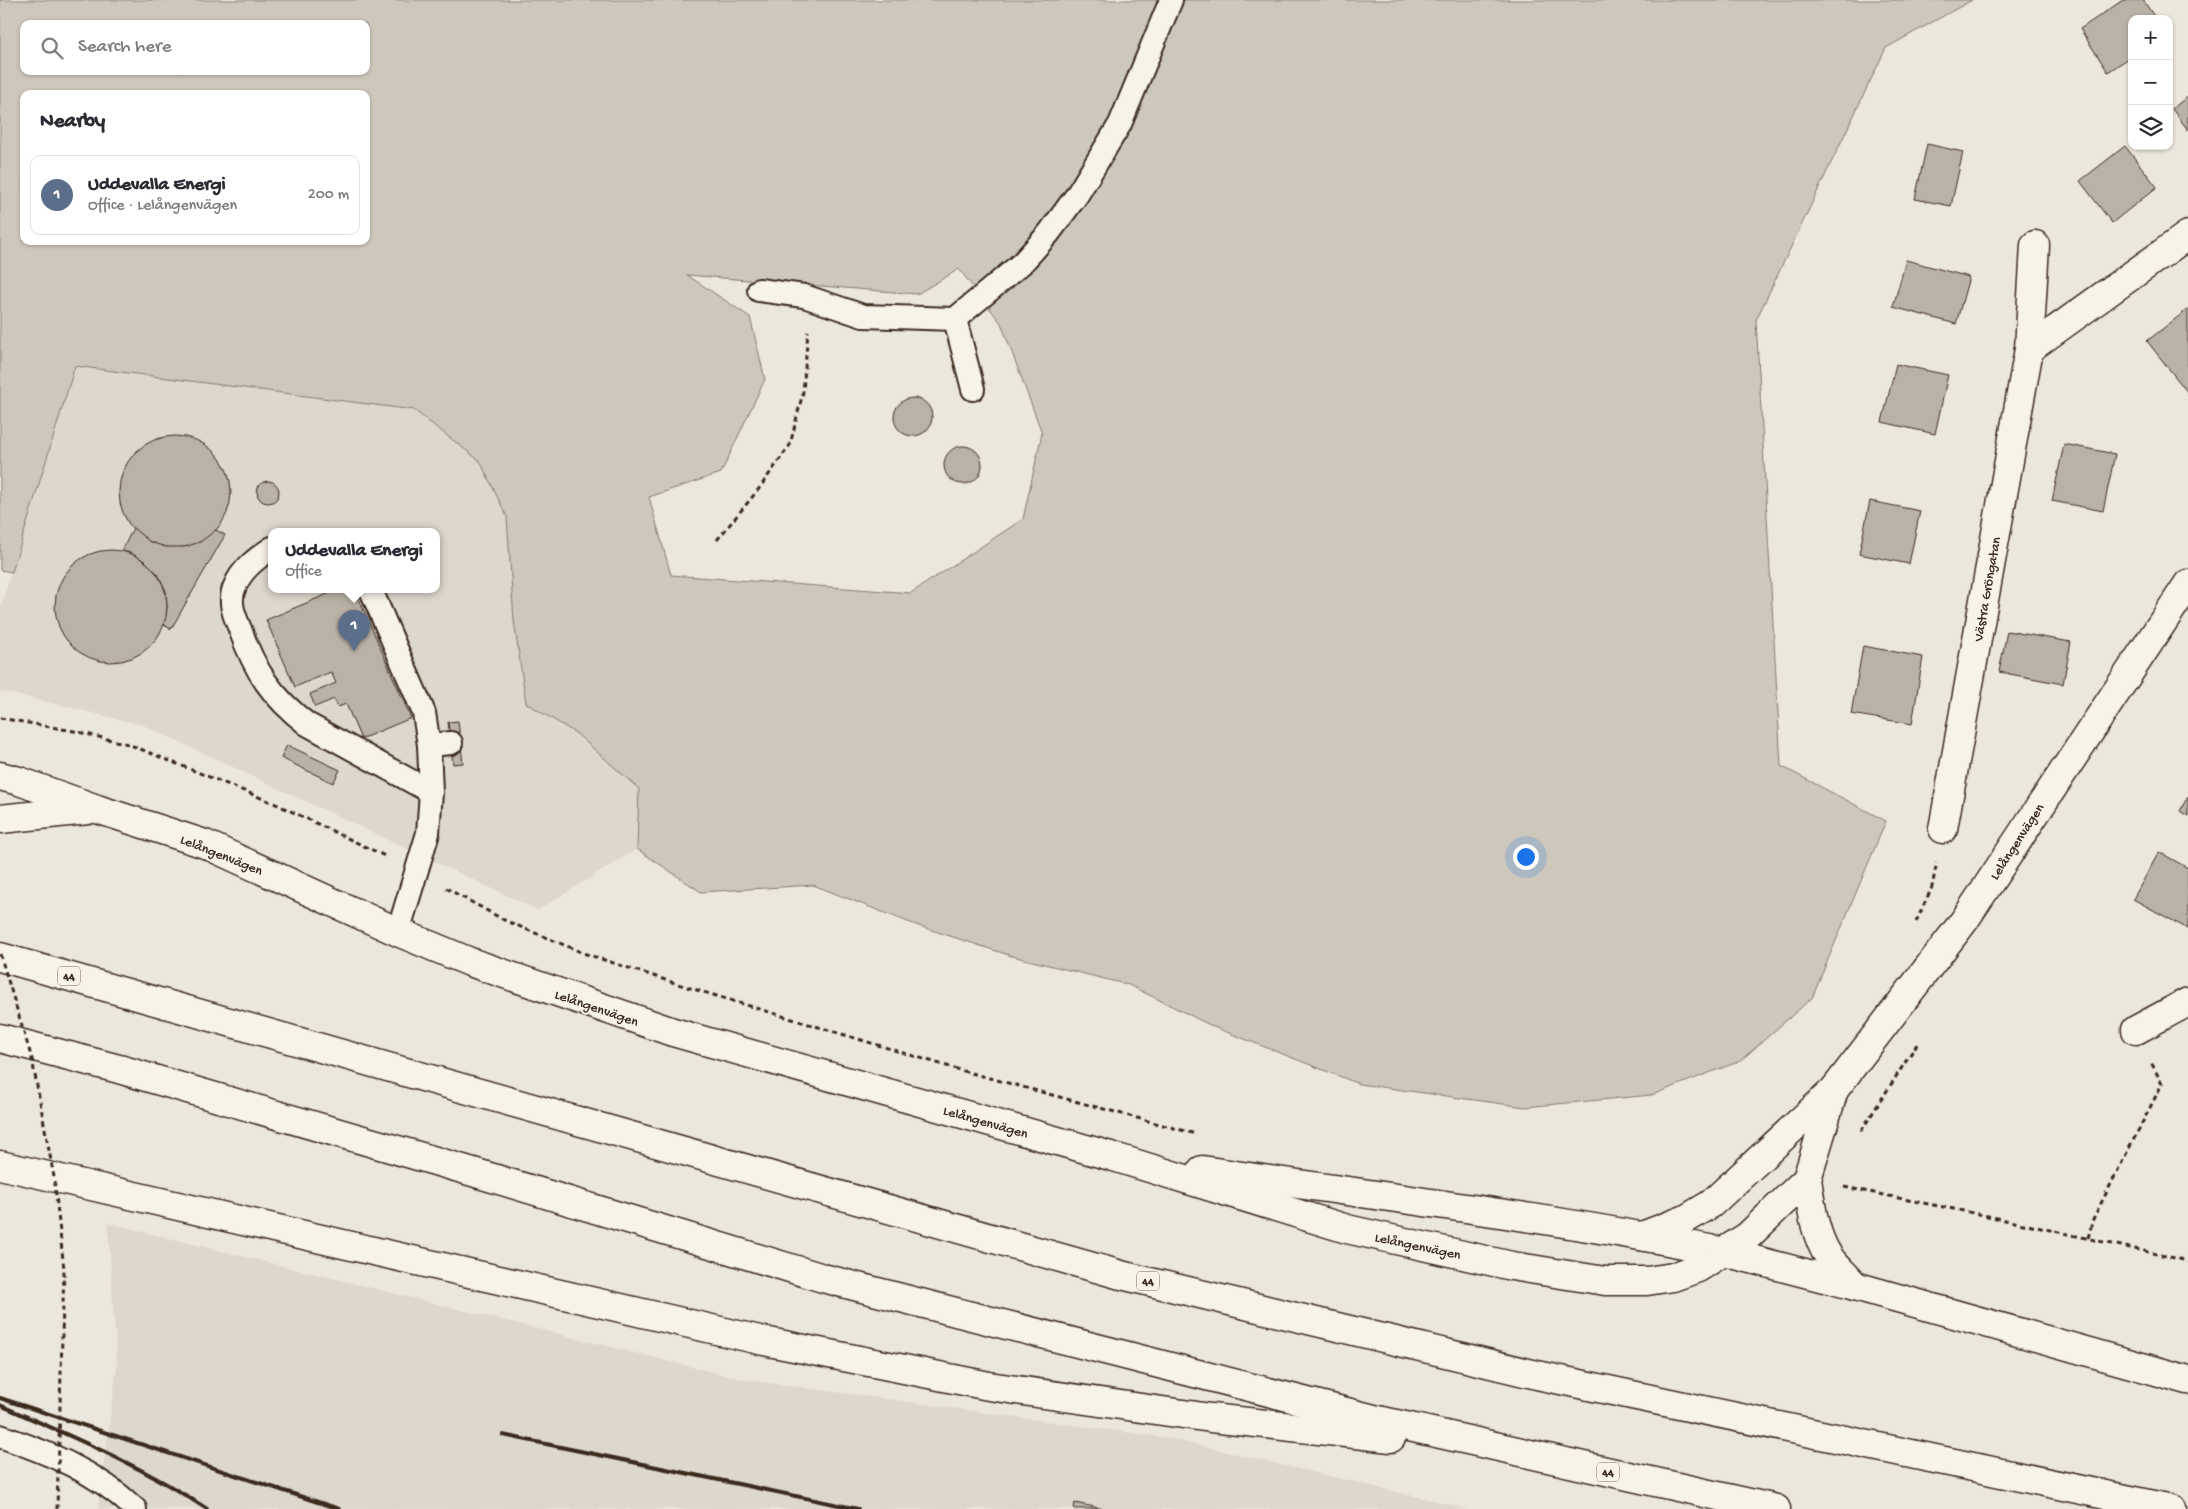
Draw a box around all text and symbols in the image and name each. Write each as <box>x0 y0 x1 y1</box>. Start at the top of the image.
map controls <box>2128 15 2173 150</box>
button: + <box>2128 15 2173 60</box>
search box <box>20 20 370 75</box>
icon: search <box>38 34 66 62</box>
text: Search here <box>78 36 172 59</box>
button: − <box>2128 60 2173 105</box>
button: layers <box>2128 105 2173 150</box>
text: Nearby <box>40 110 105 135</box>
text: Uddevalla Energi <box>88 174 226 197</box>
text: 1 <box>54 186 60 205</box>
text: 200 m <box>308 186 349 205</box>
text: Office · Lelångenvägen <box>88 197 237 216</box>
popup <box>268 528 440 593</box>
street label: Västra Gröngatan <box>1971 535 2006 644</box>
text: Uddevalla Energi <box>285 540 423 563</box>
text: Office <box>285 563 322 582</box>
pin: 1 <box>338 610 370 651</box>
street label: Lelångenvägen <box>1987 801 2049 884</box>
street label: Lelångenvägen <box>177 832 265 881</box>
your location <box>1513 844 1539 870</box>
road number: 44 <box>58 966 80 986</box>
street label: Lelångenvägen <box>552 987 641 1032</box>
street label: Lelångenvägen <box>941 1103 1030 1144</box>
street label: Lelångenvägen <box>1373 1230 1462 1265</box>
road number: 44 <box>1137 1272 1159 1290</box>
road number: 44 <box>1597 1462 1619 1481</box>

